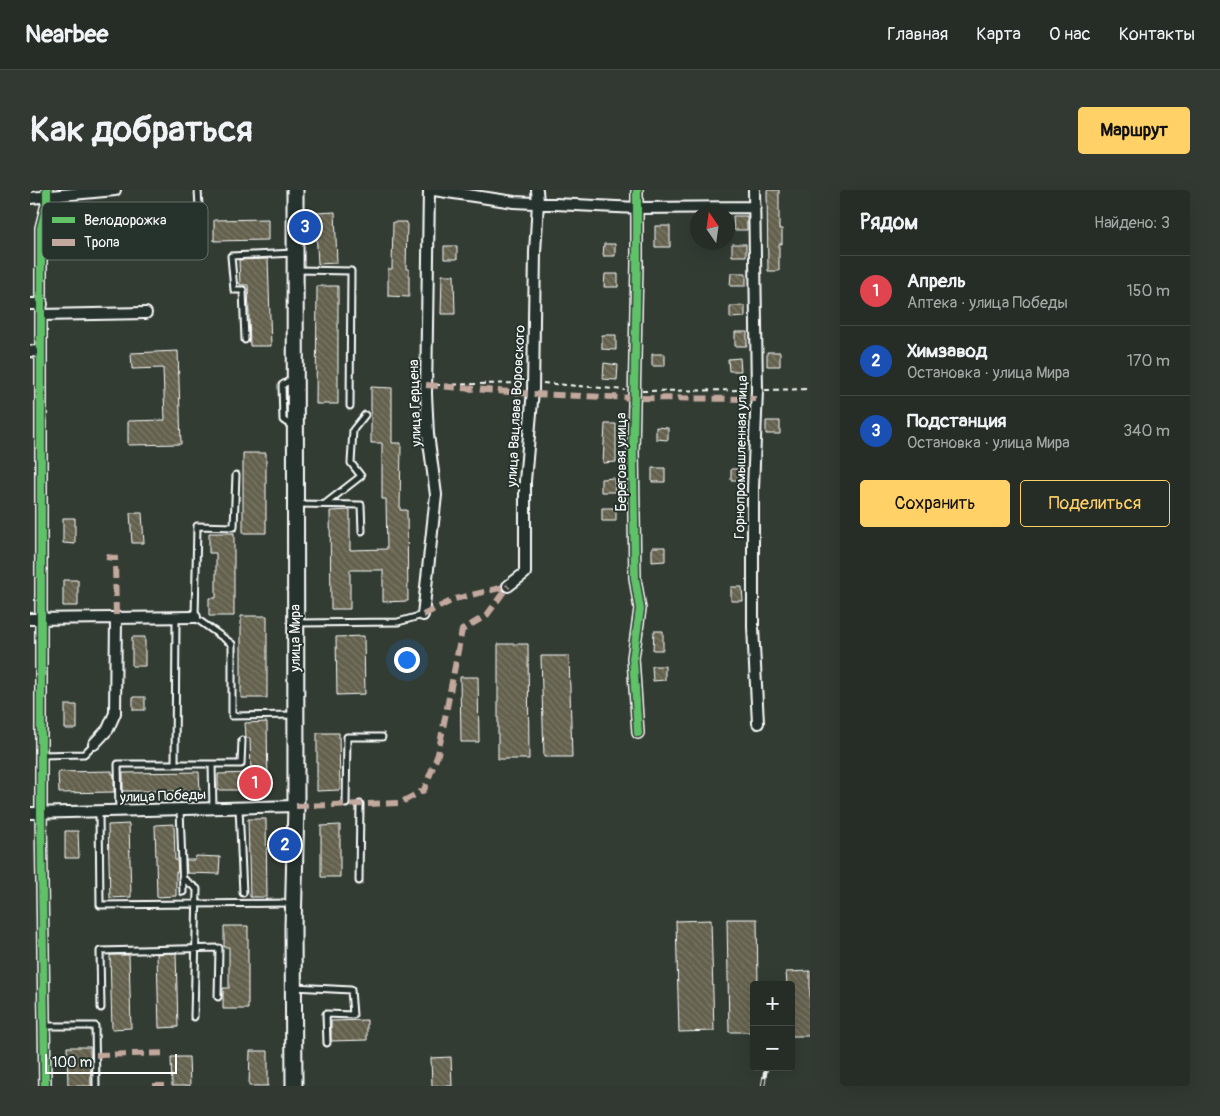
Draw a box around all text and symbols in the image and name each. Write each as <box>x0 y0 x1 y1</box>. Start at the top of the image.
text: Nearbee <box>25 20 108 49</box>
text: Главная <box>887 23 948 46</box>
text: Карта <box>976 23 1021 46</box>
text: О нас <box>1049 23 1091 46</box>
text: Контакты <box>1119 23 1195 46</box>
button: Маршрут <box>1078 107 1190 154</box>
text: Как добраться <box>30 108 253 152</box>
legend <box>42 202 208 260</box>
north arrow <box>690 205 735 250</box>
pin: 3 <box>289 208 321 246</box>
text: Рядом <box>860 209 918 236</box>
text: Велодорожка <box>84 212 166 229</box>
text: Найдено: 3 <box>1094 213 1170 233</box>
text: Тропа <box>84 234 120 251</box>
text: Апрель <box>907 269 966 293</box>
text: 1 <box>873 281 879 301</box>
text: 150 m <box>1126 281 1170 301</box>
text: Аптека · улица Победы <box>907 293 1068 313</box>
street label: улица Вацлава Воровского <box>503 324 529 488</box>
text: Химзавод <box>907 339 987 363</box>
text: 2 <box>872 351 880 371</box>
text: 170 m <box>1127 351 1170 371</box>
street label: улица Герцена <box>405 359 425 448</box>
text: Остановка · улица Мира <box>907 363 1070 383</box>
street label: Горнопромышленная улица <box>731 375 751 539</box>
text: Подстанция <box>907 409 1006 433</box>
street label: Береговая улица <box>613 413 630 511</box>
text: 3 <box>872 421 880 441</box>
text: 340 m <box>1123 421 1170 441</box>
text: Остановка · улица Мира <box>907 433 1070 453</box>
button: Сохранить <box>860 480 1010 527</box>
button: Поделиться <box>1020 480 1170 527</box>
street label: улица Мира <box>287 604 304 673</box>
your location <box>394 647 420 673</box>
pin: 1 <box>239 764 271 802</box>
street label: улица Победы <box>119 786 206 806</box>
pin: 2 <box>269 826 301 864</box>
map controls <box>750 981 795 1071</box>
button: + <box>750 981 795 1026</box>
button: − <box>750 1026 795 1071</box>
scale bar <box>45 1051 178 1074</box>
text: 100 m <box>52 1054 92 1071</box>

